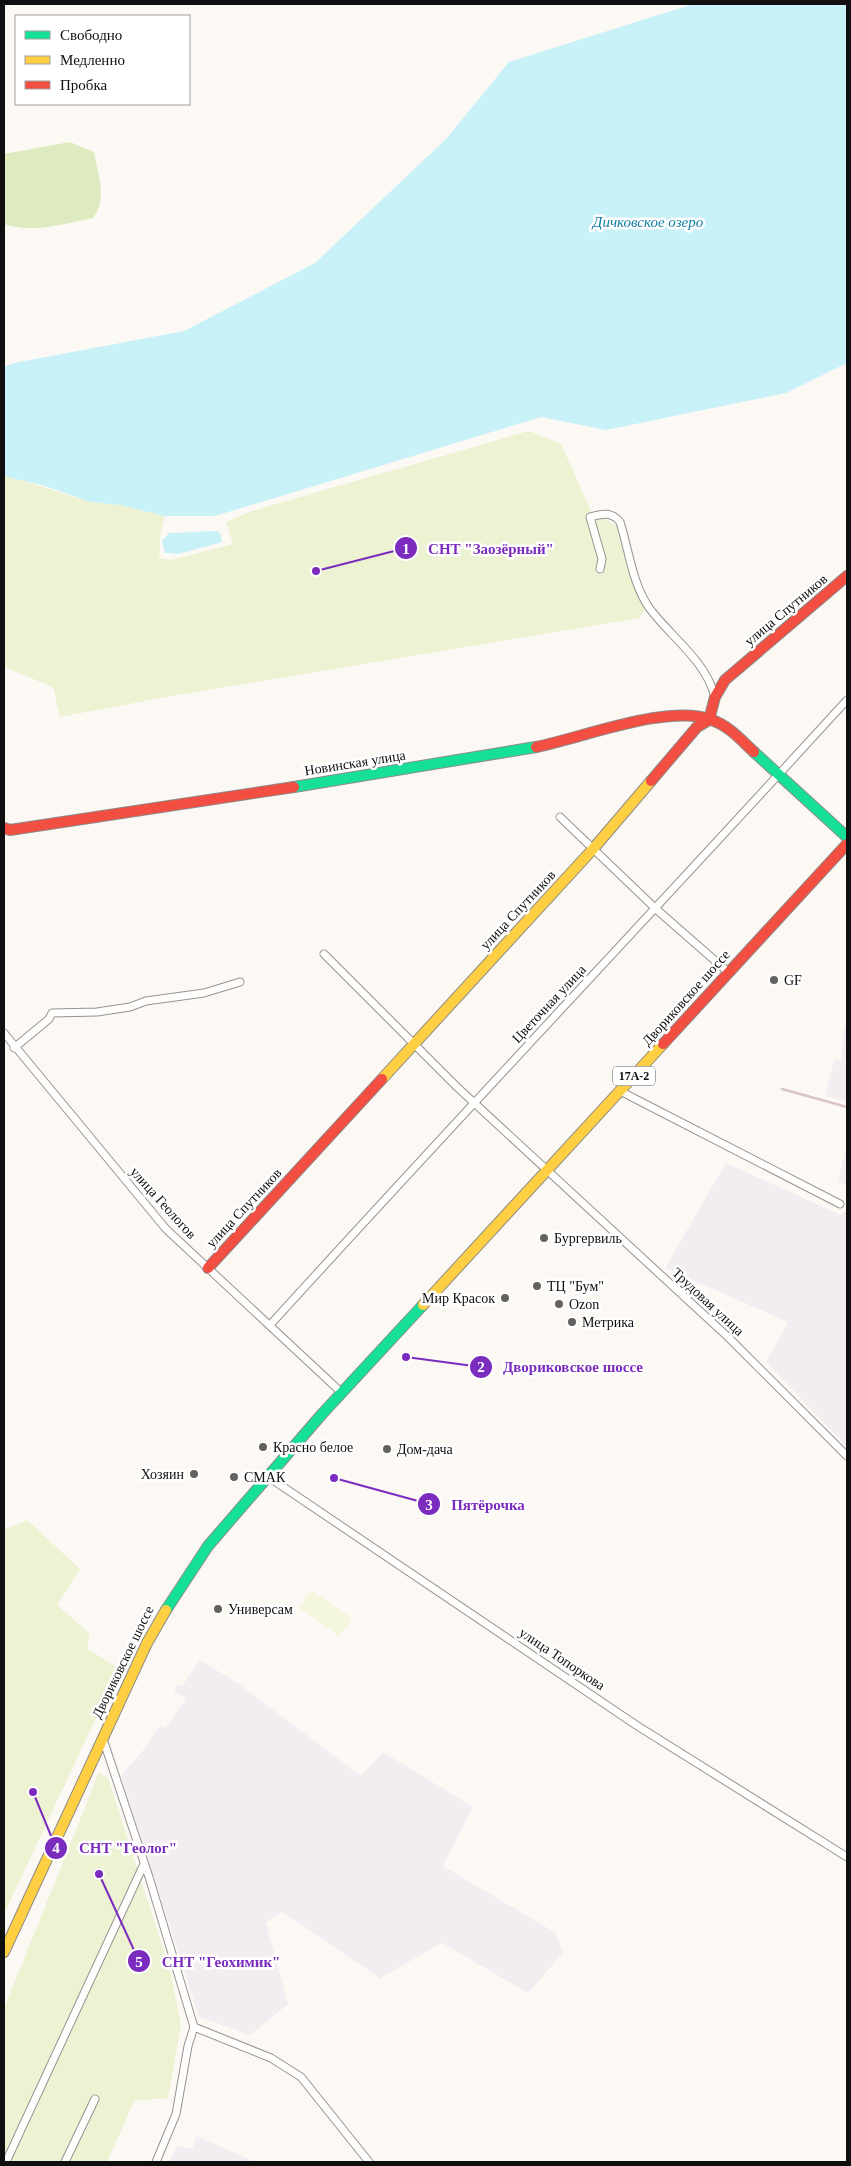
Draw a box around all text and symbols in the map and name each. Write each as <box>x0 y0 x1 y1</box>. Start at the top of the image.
legend <box>15 15 190 105</box>
text: Свободно <box>60 27 122 43</box>
text: Медленно <box>60 52 125 68</box>
text: Пробка <box>60 77 108 93</box>
water label: Дичковское озеро <box>591 214 704 230</box>
callout: СНТ "Заозёрный" <box>394 533 564 563</box>
text: 1 <box>402 541 410 557</box>
text: СНТ "Заозёрный" <box>428 541 554 557</box>
street label: улица Спутников <box>742 571 830 649</box>
street label: Новинская улица <box>303 747 407 778</box>
street label: улица Спутников <box>477 867 559 953</box>
street label: Двориковское шоссе <box>639 947 733 1049</box>
street label: Цветочная улица <box>509 961 589 1046</box>
place label: GF <box>784 973 802 988</box>
marker: GF <box>768 974 780 986</box>
road number: 17А-2 <box>613 1066 655 1086</box>
street label: улица Геологов <box>127 1164 199 1242</box>
street label: улица Спутников <box>203 1165 285 1251</box>
place label: Бургервиль <box>554 1231 622 1246</box>
marker: Бургервиль <box>538 1232 550 1244</box>
street label: Трудовая улица <box>669 1265 747 1339</box>
place label: ТЦ "Бум" <box>547 1279 604 1294</box>
marker: ТЦ "Бум" <box>531 1280 543 1292</box>
place label: Мир Красок <box>422 1291 495 1306</box>
marker: Мир Красок <box>499 1292 511 1304</box>
place label: Ozon <box>569 1297 599 1312</box>
marker: Ozon <box>553 1298 565 1310</box>
place label: Метрика <box>582 1315 635 1330</box>
marker: Метрика <box>566 1316 578 1328</box>
callout: Двориковское шоссе <box>468 1352 653 1382</box>
text: 2 <box>477 1359 485 1375</box>
text: Двориковское шоссе <box>503 1359 643 1375</box>
place label: Красно белое <box>273 1440 353 1455</box>
marker: Красно белое <box>257 1441 269 1453</box>
place label: Дом-дача <box>397 1442 454 1457</box>
marker: Дом-дача <box>381 1443 393 1455</box>
place label: Хозяин <box>141 1467 185 1482</box>
marker: Хозяин <box>188 1468 200 1480</box>
place label: СМАК <box>244 1470 286 1485</box>
marker: СМАК <box>228 1471 240 1483</box>
callout: Пятёрочка <box>416 1489 535 1519</box>
text: 3 <box>425 1497 433 1513</box>
text: Пятёрочка <box>451 1497 525 1513</box>
place label: Универсам <box>228 1602 293 1617</box>
street label: Двориковское шоссе <box>89 1603 157 1721</box>
marker: Универсам <box>212 1603 224 1615</box>
street label: улица Топоркова <box>516 1625 608 1694</box>
callout: СНТ "Геолог" <box>44 1833 187 1863</box>
text: 4 <box>52 1840 60 1856</box>
text: СНТ "Геолог" <box>79 1840 177 1856</box>
callout: СНТ "Геохимик" <box>126 1946 290 1976</box>
text: 5 <box>135 1954 143 1970</box>
text: СНТ "Геохимик" <box>162 1954 280 1970</box>

